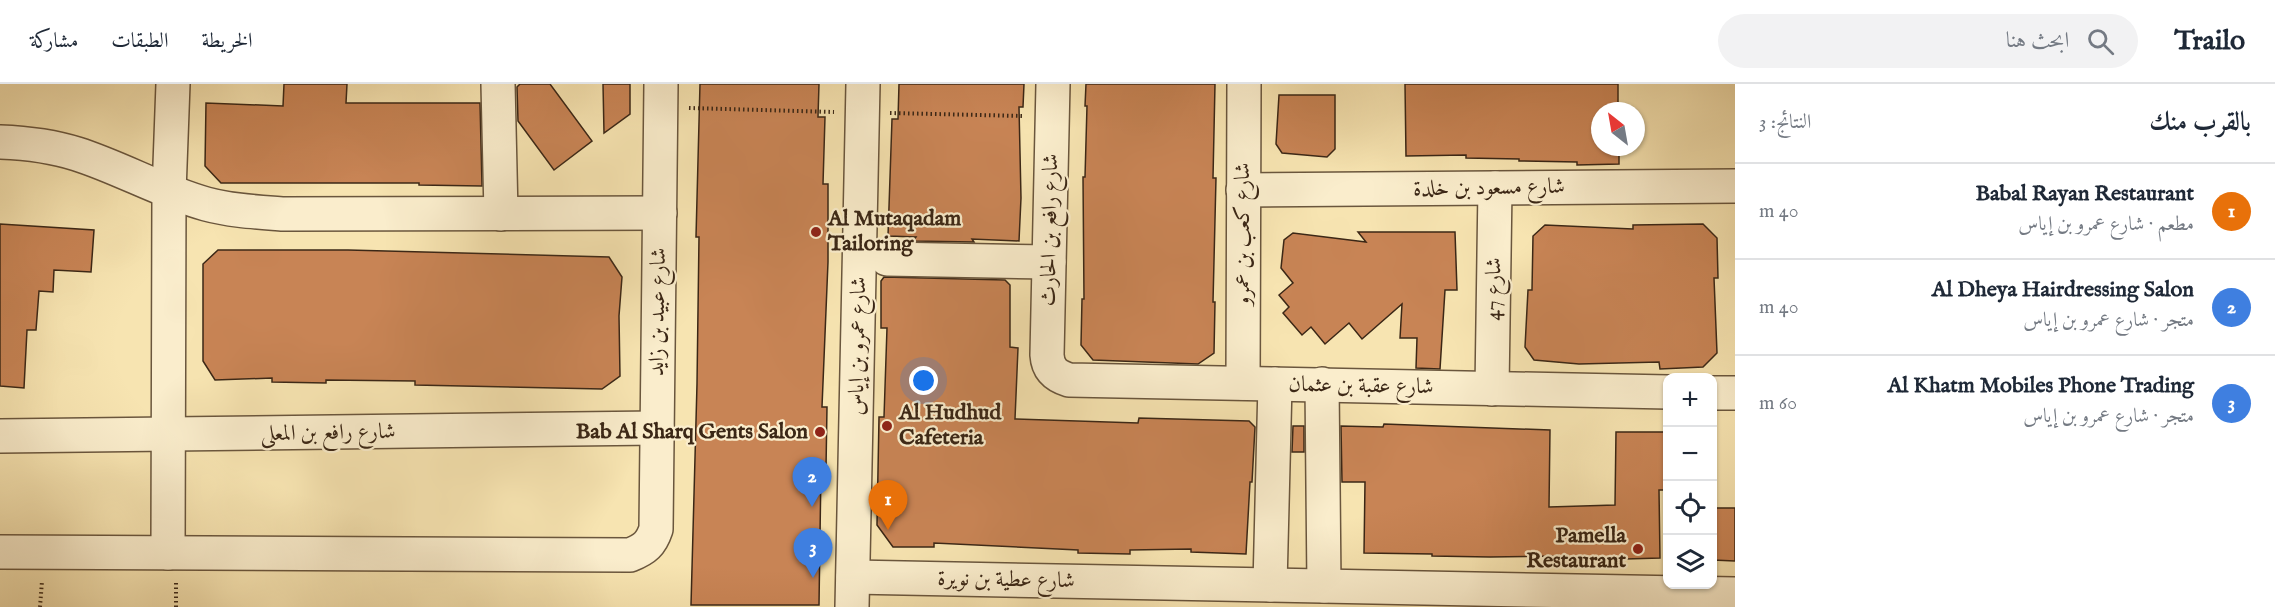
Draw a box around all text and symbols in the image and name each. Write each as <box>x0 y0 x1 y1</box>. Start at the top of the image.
search box <box>1718 14 2138 68</box>
text: Trailo <box>2174 24 2245 59</box>
icon: search <box>2084 25 2117 58</box>
text: ابحث هنا <box>2006 27 2069 55</box>
text: مشاركة <box>30 28 78 55</box>
text: الطبقات <box>111 28 168 55</box>
text: الخريطة <box>201 28 253 55</box>
north arrow <box>1591 102 1645 156</box>
text: بالقرب منك <box>2149 106 2251 139</box>
text: النتائج: 3 <box>1759 110 1811 135</box>
street label: شارع رافع بن الحارث <box>1035 153 1069 307</box>
street label: شارع كعب بن عمرو <box>1229 163 1260 307</box>
street label: شارع مسعود بن خلدة <box>1413 173 1565 206</box>
text: Babal Rayan Restaurant <box>1976 180 2194 208</box>
text: 40 m <box>1759 199 1798 224</box>
text: 1 <box>2228 199 2235 224</box>
place label: Al Mutaqadam Tailoring <box>827 205 961 258</box>
text: مطعم · شارع عمرو بن إياس <box>2018 212 2194 237</box>
marker: Al Mutaqadam Tailoring <box>809 225 823 239</box>
street label: شارع عبيد بن زايد <box>643 248 676 377</box>
street label: شارع 47 <box>1479 257 1512 321</box>
street label: شارع عمرو بن إياس <box>843 276 876 416</box>
text: Al Dheya Hairdressing Salon <box>1932 276 2194 304</box>
text: 40 m <box>1759 295 1798 320</box>
text: 2 <box>2227 295 2236 320</box>
text: متجر · شارع عمرو بن إياس <box>2023 308 2194 333</box>
your location <box>909 366 938 395</box>
street label: شارع عقبة بن عثمان <box>1288 371 1434 404</box>
text: Al Khatm Mobiles Phone Trading <box>1887 372 2194 400</box>
map controls <box>1663 373 1717 589</box>
button: + <box>1663 373 1717 427</box>
text: 60 m <box>1759 391 1797 416</box>
text: 3 <box>2228 391 2235 416</box>
place label: Al Hudhud Cafeteria <box>898 399 1002 452</box>
text: متجر · شارع عمرو بن إياس <box>2023 404 2194 429</box>
street label: شارع رافع بن المعلى <box>260 418 396 452</box>
place label: Bab Al Sharq Gents Salon <box>576 418 808 446</box>
marker: Al Hudhud Cafeteria <box>880 419 894 433</box>
marker: Bab Al Sharq Gents Salon <box>813 425 827 439</box>
button: − <box>1663 427 1717 481</box>
pin: 2 <box>792 458 832 507</box>
pin: 1 <box>868 480 908 530</box>
button: locate <box>1663 481 1717 535</box>
place label: Pamella Restaurant <box>1526 522 1626 575</box>
pin: 3 <box>794 528 832 578</box>
button: layers <box>1663 535 1717 589</box>
marker: Pamella Restaurant <box>1631 542 1645 556</box>
street label: شارع عطية بن نويرة <box>937 565 1075 598</box>

